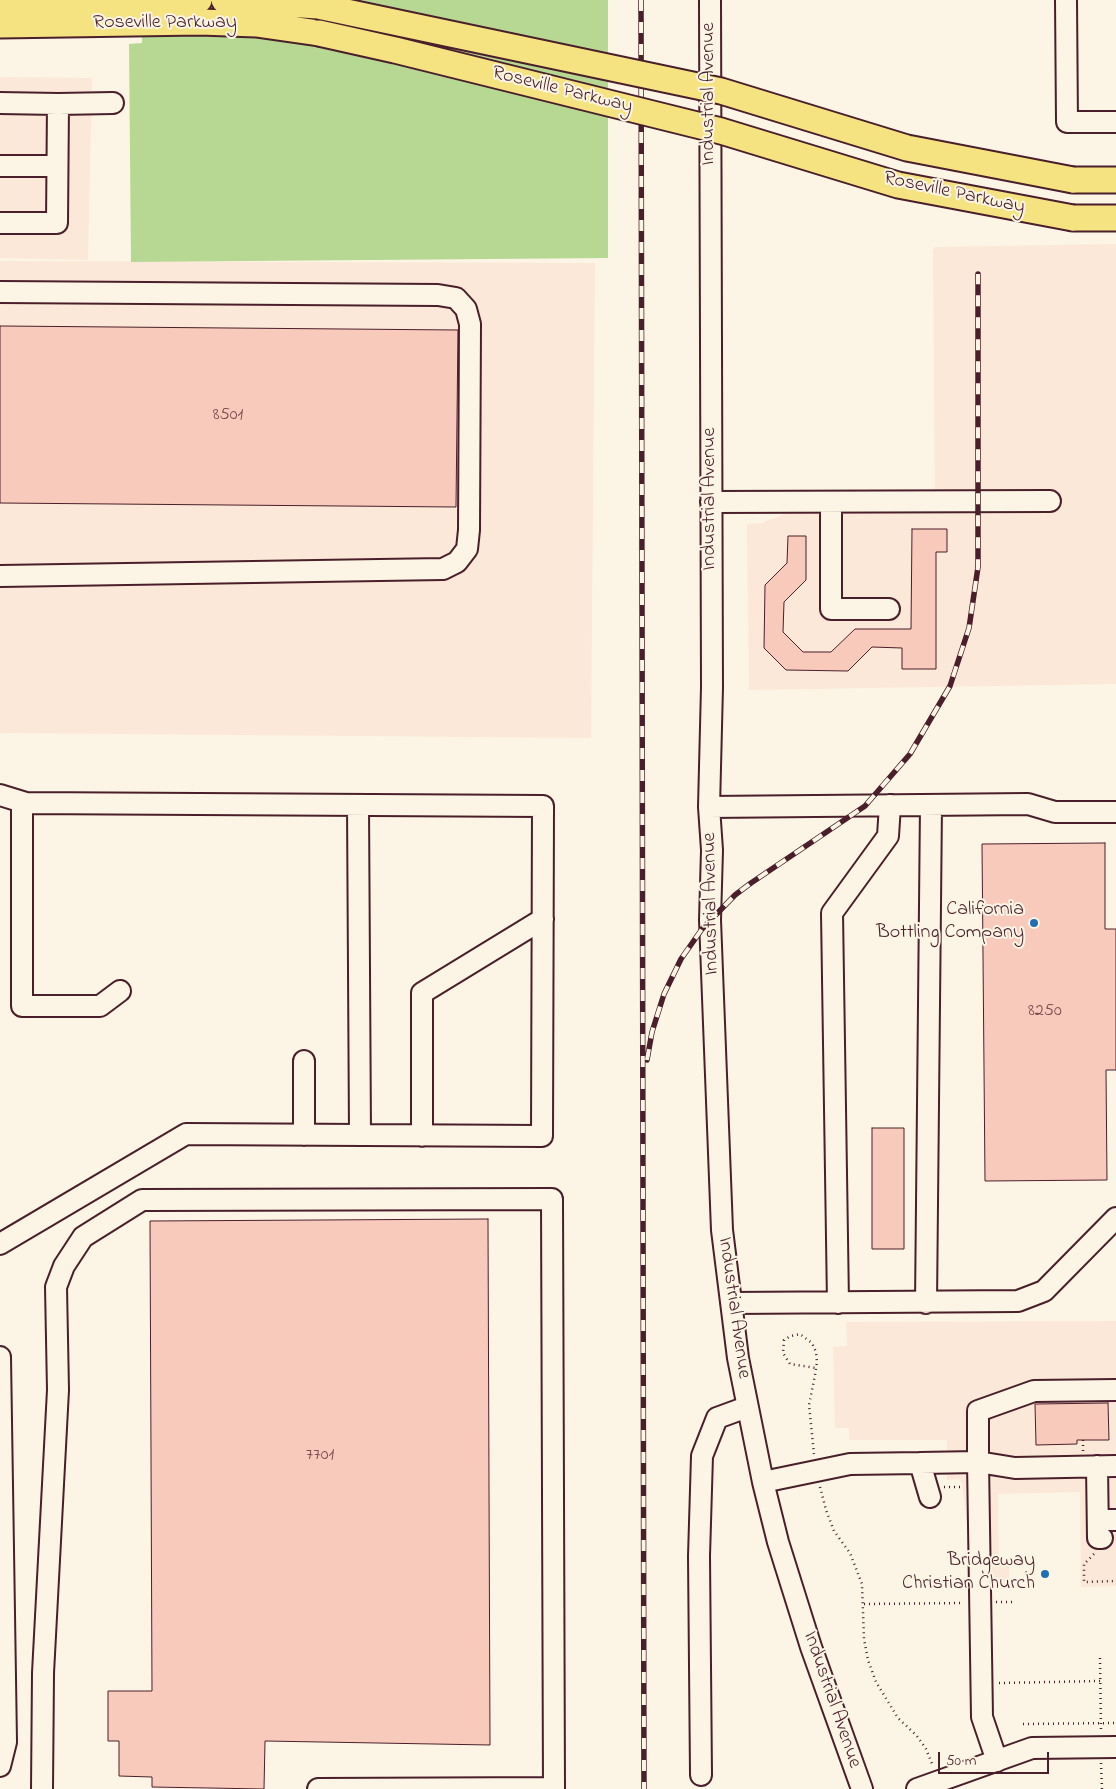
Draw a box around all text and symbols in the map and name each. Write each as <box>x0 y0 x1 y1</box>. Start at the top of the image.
street label: Roseville Parkway <box>93 12 237 36</box>
street label: Industrial Avenue <box>698 23 722 165</box>
street label: Roseville Parkway <box>489 62 635 120</box>
street label: Roseville Parkway <box>881 167 1027 221</box>
house number: 8501 <box>213 405 243 427</box>
street label: Industrial Avenue <box>699 428 723 570</box>
street label: Industrial Avenue <box>699 832 725 976</box>
place label: California Bottling Company <box>876 899 1024 946</box>
marker: California Bottling Company <box>1028 917 1040 929</box>
house number: 8250 <box>1028 1001 1062 1023</box>
street label: Industrial Avenue <box>711 1236 755 1380</box>
house number: 7701 <box>306 1445 334 1467</box>
place label: Bridgeway Christian Church <box>902 1550 1035 1597</box>
marker: Bridgeway Christian Church <box>1039 1568 1051 1580</box>
street label: Industrial Avenue <box>796 1629 866 1771</box>
scale bar <box>941 1742 1052 1774</box>
text: 50 m <box>946 1750 976 1772</box>

